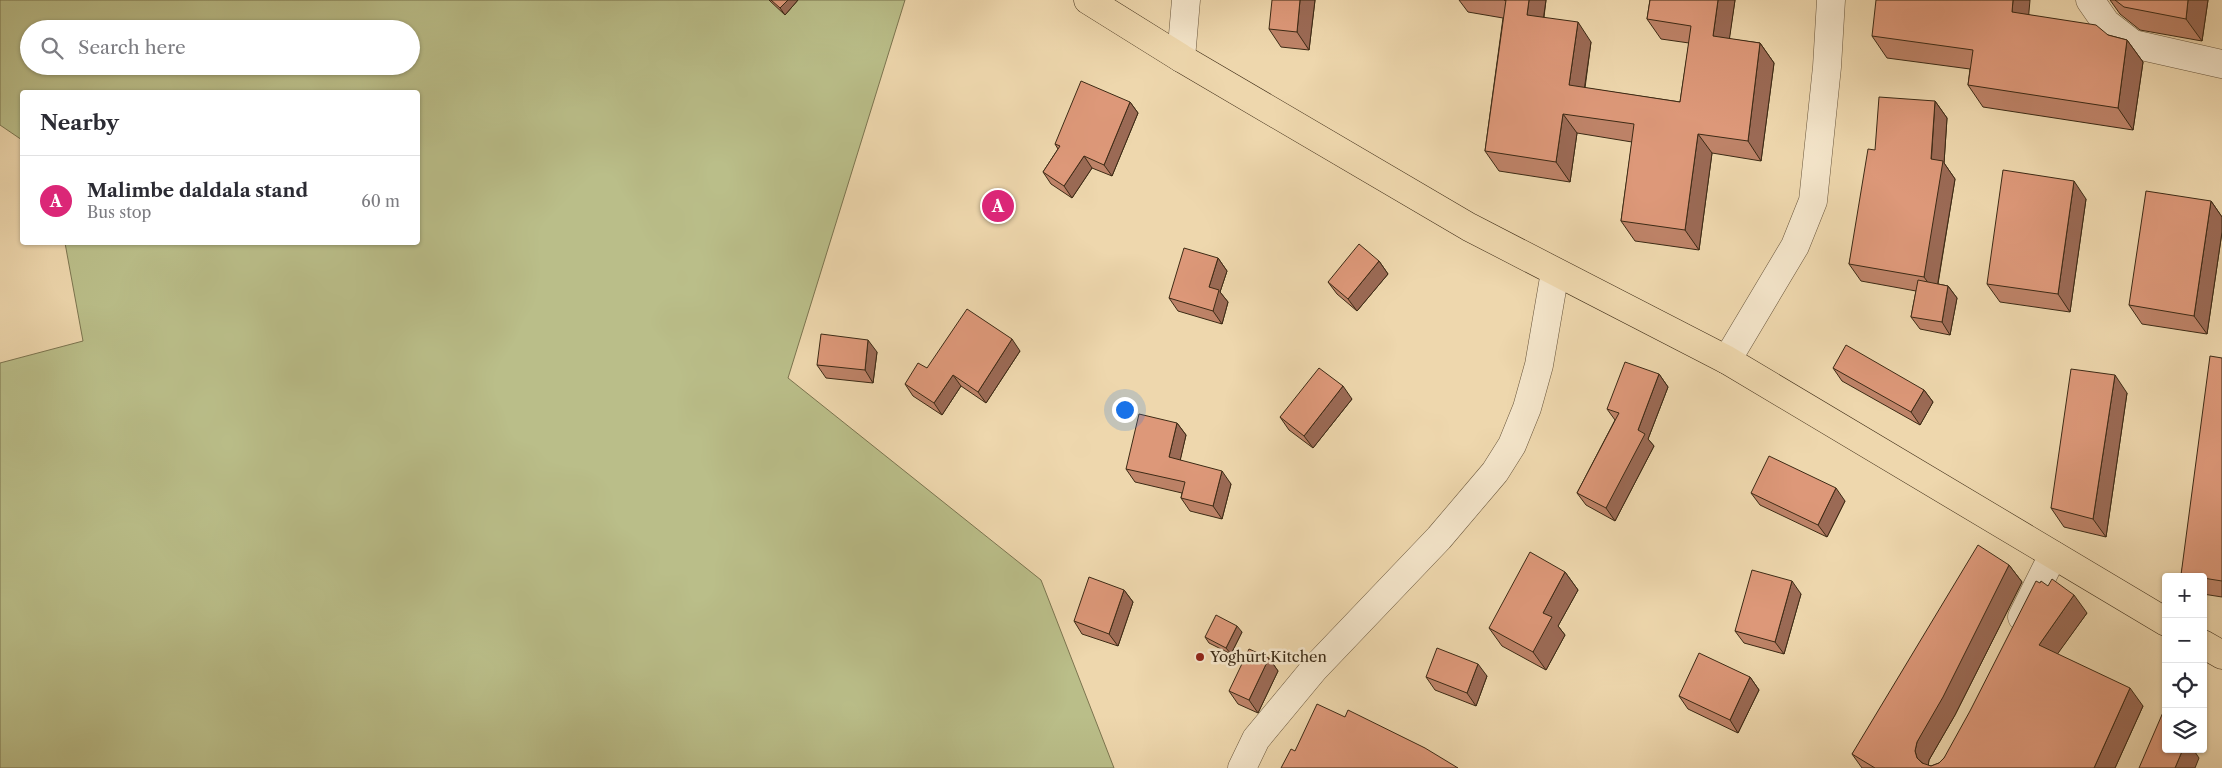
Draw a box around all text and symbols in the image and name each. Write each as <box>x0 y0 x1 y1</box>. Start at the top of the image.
search box <box>20 20 420 75</box>
icon: search <box>38 34 66 62</box>
text: Search here <box>78 36 186 59</box>
text: Nearby <box>40 110 119 135</box>
text: Malimbe daldala stand <box>87 179 308 202</box>
pin: A <box>982 187 1014 225</box>
text: A <box>50 191 62 211</box>
text: 60 m <box>361 191 400 211</box>
text: Bus stop <box>87 202 151 222</box>
your location <box>1112 397 1138 423</box>
map controls <box>2162 573 2207 753</box>
button: + <box>2162 573 2207 618</box>
button: − <box>2162 618 2207 663</box>
place label: Yoghurt Kitchen <box>1209 647 1327 666</box>
marker: Yoghurt Kitchen <box>1194 651 1206 663</box>
button: locate <box>2162 663 2207 708</box>
button: layers <box>2162 708 2207 753</box>

